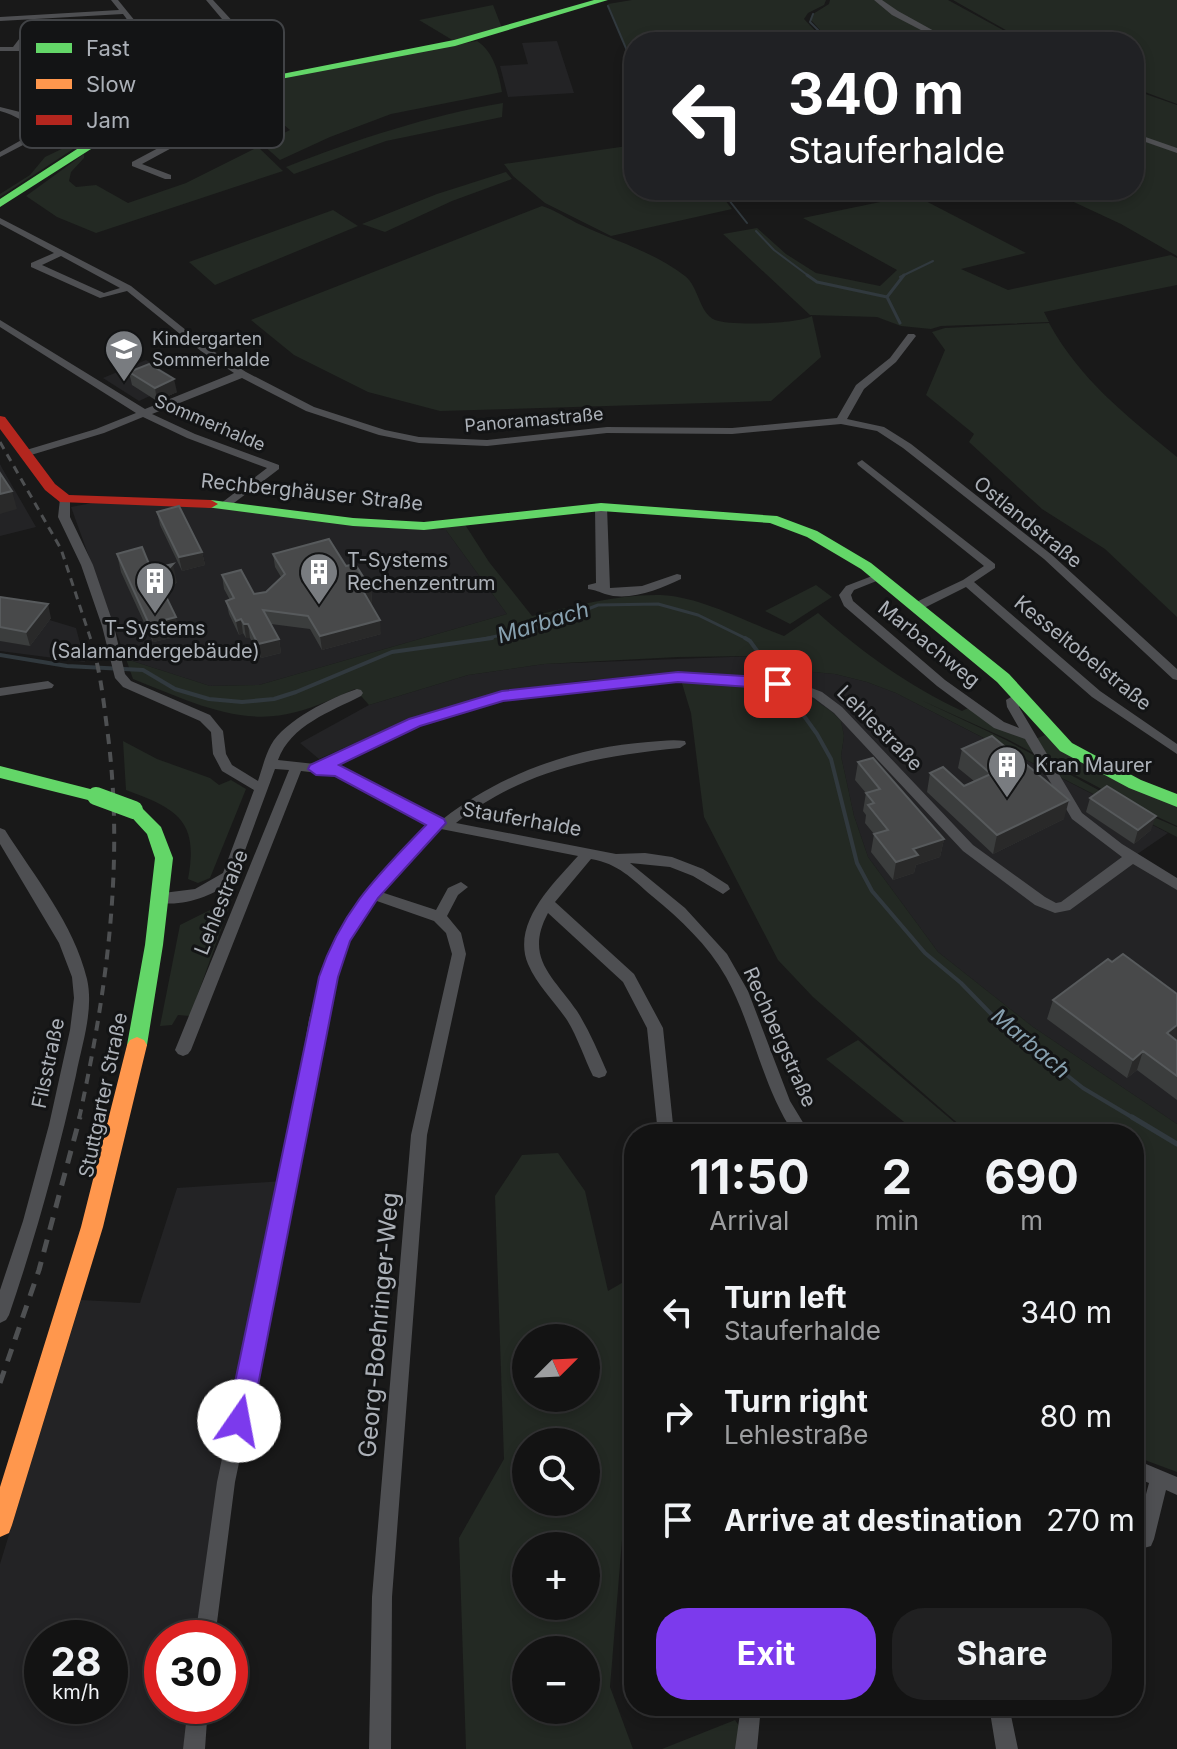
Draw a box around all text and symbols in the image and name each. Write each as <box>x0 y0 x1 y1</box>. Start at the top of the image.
legend <box>20 20 284 148</box>
text: Fast <box>86 35 130 61</box>
text: 340 m <box>788 60 964 128</box>
icon: left <box>656 64 760 168</box>
text: Slow <box>86 71 136 97</box>
text: Jam <box>86 107 130 133</box>
text: Stauferhalde <box>788 128 1005 172</box>
school or university icon: Kindergarten Sommerhalde <box>103 328 145 383</box>
place label: Kindergarten Sommerhalde <box>152 328 270 370</box>
street label: Sommerhalde <box>152 390 269 455</box>
street label: Panoramastraße <box>463 403 604 436</box>
street label: Rechberghäuser Straße <box>200 468 424 516</box>
street label: Ostlandstraße <box>969 471 1087 573</box>
place label: T-Systems Rechenzentrum <box>347 548 496 595</box>
building icon: T-Systems Rechenzentrum <box>298 551 340 606</box>
building icon: T-Systems (Salamandergebäude) <box>134 560 176 615</box>
street label: Kesseltobelstraße <box>1010 590 1156 716</box>
water label: Marbach <box>494 596 592 648</box>
street label: Marbachweg <box>873 596 985 692</box>
place label: T-Systems (Salamandergebäude) <box>50 616 260 663</box>
pin <box>744 650 812 718</box>
icon: arrive <box>756 662 800 706</box>
street label: Lehlestraße <box>832 680 928 776</box>
building icon: Kran Maurer <box>986 744 1028 799</box>
place label: Kran Maurer <box>1035 753 1153 777</box>
street label: Stauferhalde <box>461 797 583 841</box>
street label: Lehlestraße <box>189 846 253 958</box>
street label: Rechbergstraße <box>738 963 822 1111</box>
water label: Marbach <box>986 1003 1076 1083</box>
street label: Stuttgarter Straße <box>74 1010 132 1180</box>
street label: Filsstraße <box>27 1016 69 1110</box>
text: 11:50 <box>689 1147 810 1206</box>
text: 2 <box>882 1147 912 1206</box>
text: 690 <box>984 1147 1079 1206</box>
street label: Georg-Boehringer-Weg <box>352 1191 405 1459</box>
text: Arrival <box>709 1205 789 1236</box>
text: min <box>875 1205 919 1236</box>
text: m <box>1020 1205 1043 1236</box>
text: Turn left <box>724 1279 846 1315</box>
icon: left <box>656 1290 700 1334</box>
text: 340 m <box>1020 1294 1112 1330</box>
text: Stauferhalde <box>724 1315 881 1346</box>
north arrow <box>512 1324 600 1412</box>
map controls <box>512 1324 600 1724</box>
position arrow <box>197 1379 281 1463</box>
text: Turn right <box>724 1383 868 1419</box>
icon: right <box>656 1394 700 1438</box>
text: 80 m <box>1040 1398 1112 1434</box>
text: Lehlestraße <box>724 1419 869 1450</box>
button: search <box>512 1428 600 1516</box>
icon: arrive <box>656 1498 700 1542</box>
text: Arrive at destination <box>724 1502 1022 1538</box>
text: 270 m <box>1046 1502 1135 1538</box>
button: + <box>512 1532 600 1620</box>
button: Exit <box>656 1608 876 1700</box>
button: Share <box>892 1608 1112 1700</box>
speed limit sign: 30 <box>144 1620 248 1724</box>
button: − <box>512 1636 600 1724</box>
text: 28 <box>50 1637 102 1686</box>
text: km/h <box>52 1680 100 1704</box>

